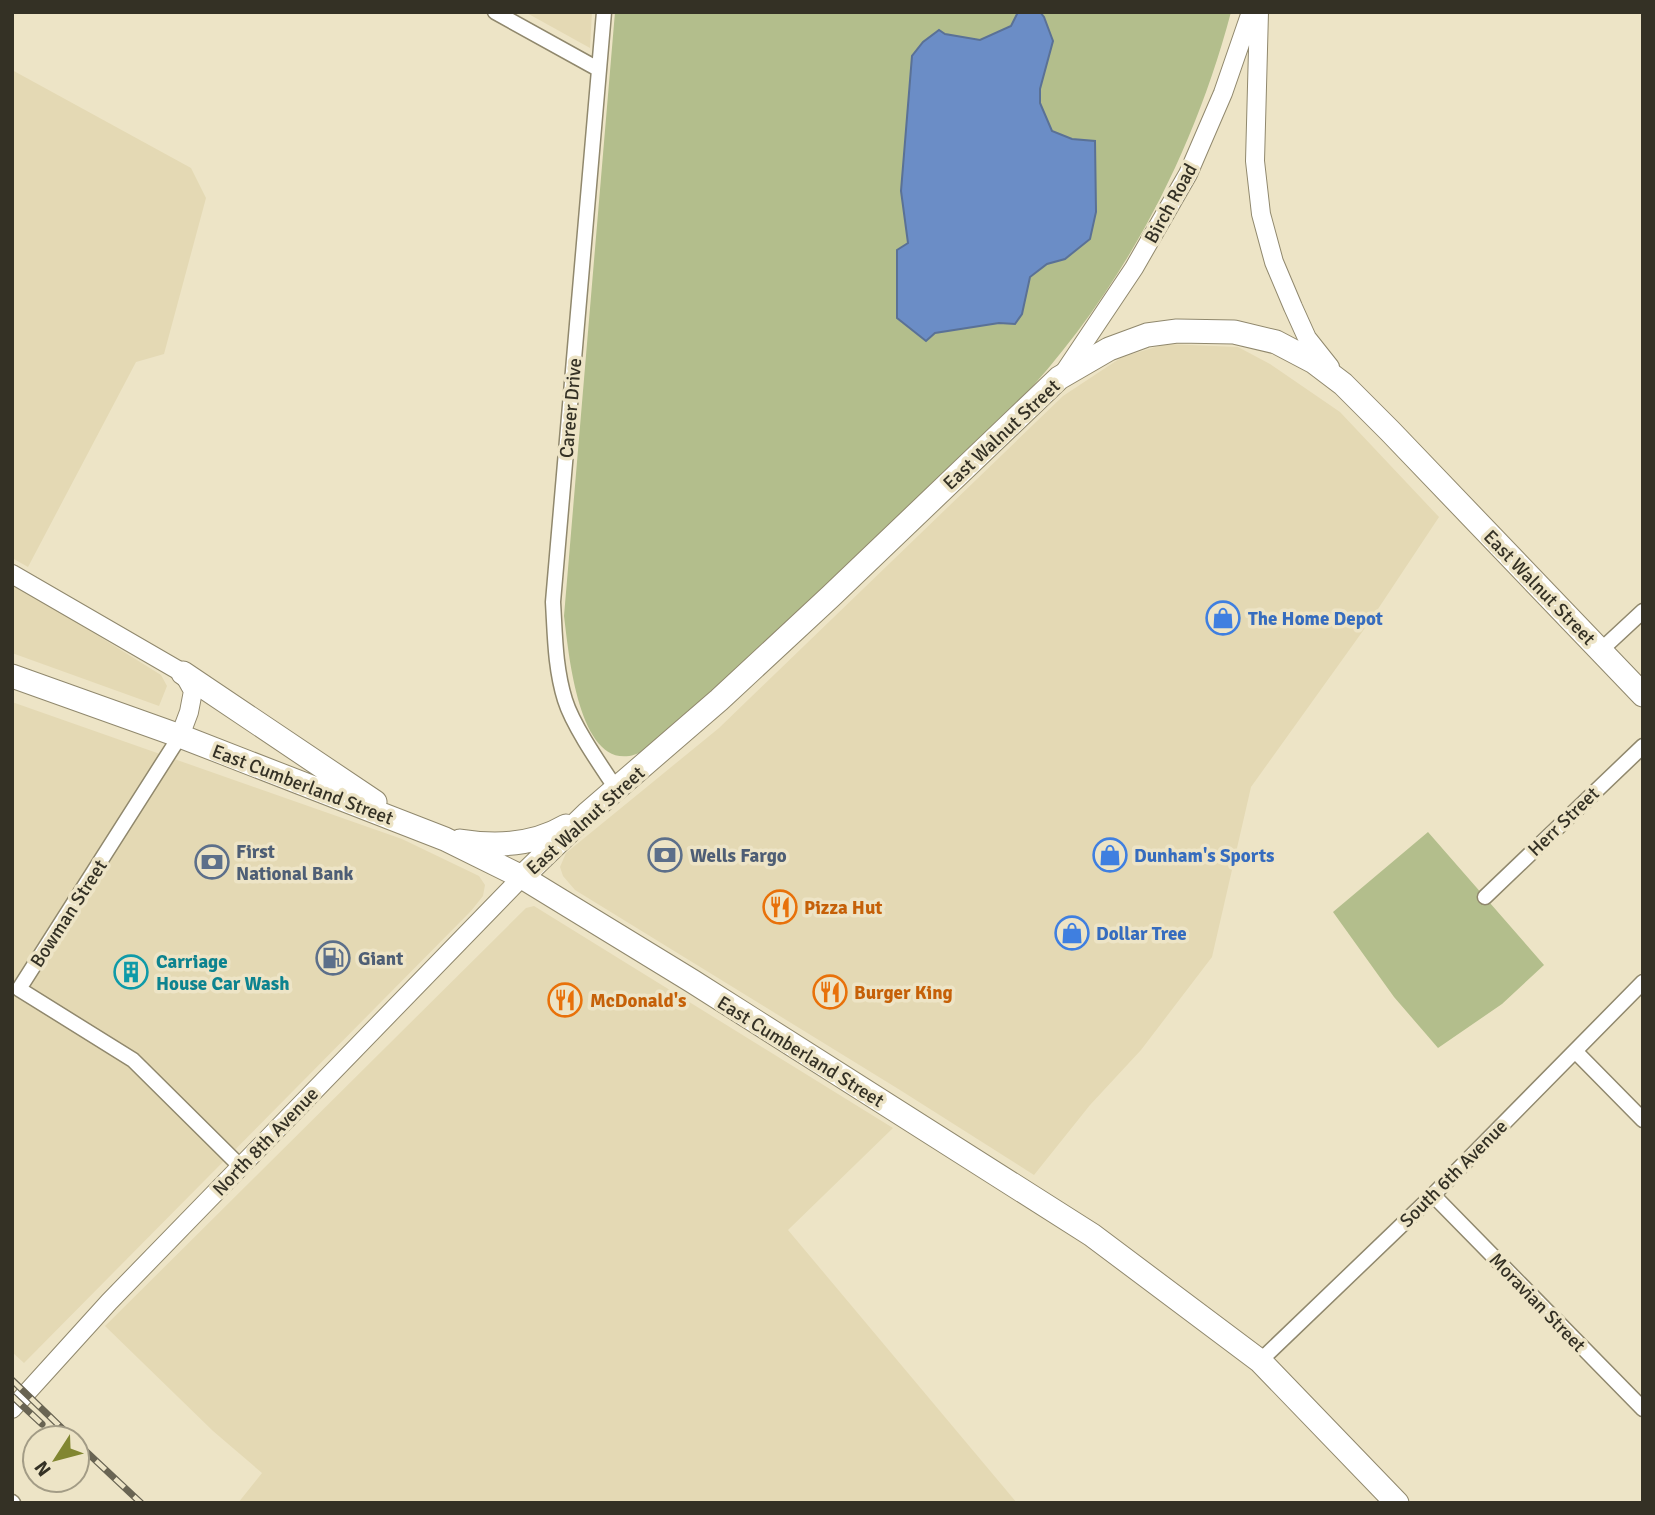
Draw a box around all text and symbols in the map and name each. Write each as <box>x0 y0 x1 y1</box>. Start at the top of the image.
street label: Birch Road <box>1139 159 1203 248</box>
street label: Career Drive <box>555 357 587 459</box>
street label: East Walnut Street <box>938 374 1065 495</box>
street label: East Walnut Street <box>1478 525 1601 651</box>
shop icon: The Home Depot <box>1204 599 1242 637</box>
place label: The Home Depot <box>1248 607 1383 631</box>
street label: East Cumberland Street <box>209 739 397 831</box>
street label: East Walnut Street <box>521 761 650 880</box>
street label: Herr Street <box>1523 782 1605 862</box>
bank icon: Wells Fargo <box>646 836 684 874</box>
shop icon: Dunham's Sports <box>1091 836 1129 874</box>
place label: First National Bank <box>236 840 354 886</box>
bank icon: First National Bank <box>193 843 231 881</box>
place label: Wells Fargo <box>690 844 787 868</box>
place label: Dunham's Sports <box>1134 844 1274 868</box>
street label: Bowman Street <box>25 855 113 972</box>
restaurant icon: Pizza Hut <box>761 888 799 926</box>
place label: Pizza Hut <box>804 896 882 920</box>
shop icon: Dollar Tree <box>1053 914 1091 952</box>
place label: Dollar Tree <box>1096 922 1187 946</box>
fuel station icon: Giant <box>314 939 352 977</box>
place label: Giant <box>358 947 403 971</box>
place label: Carriage House Car Wash <box>156 950 290 996</box>
building icon: Carriage House Car Wash <box>112 953 150 991</box>
restaurant icon: Burger King <box>811 973 849 1011</box>
restaurant icon: McDonald's <box>546 981 584 1019</box>
place label: Burger King <box>854 981 953 1005</box>
place label: McDonald's <box>590 989 686 1013</box>
street label: East Cumberland Street <box>713 991 889 1113</box>
street label: North 8th Avenue <box>208 1082 324 1201</box>
street label: South 6th Avenue <box>1395 1115 1513 1233</box>
street label: Moravian Street <box>1484 1248 1591 1358</box>
north arrow <box>21 1424 91 1494</box>
text: N <box>29 1456 57 1481</box>

